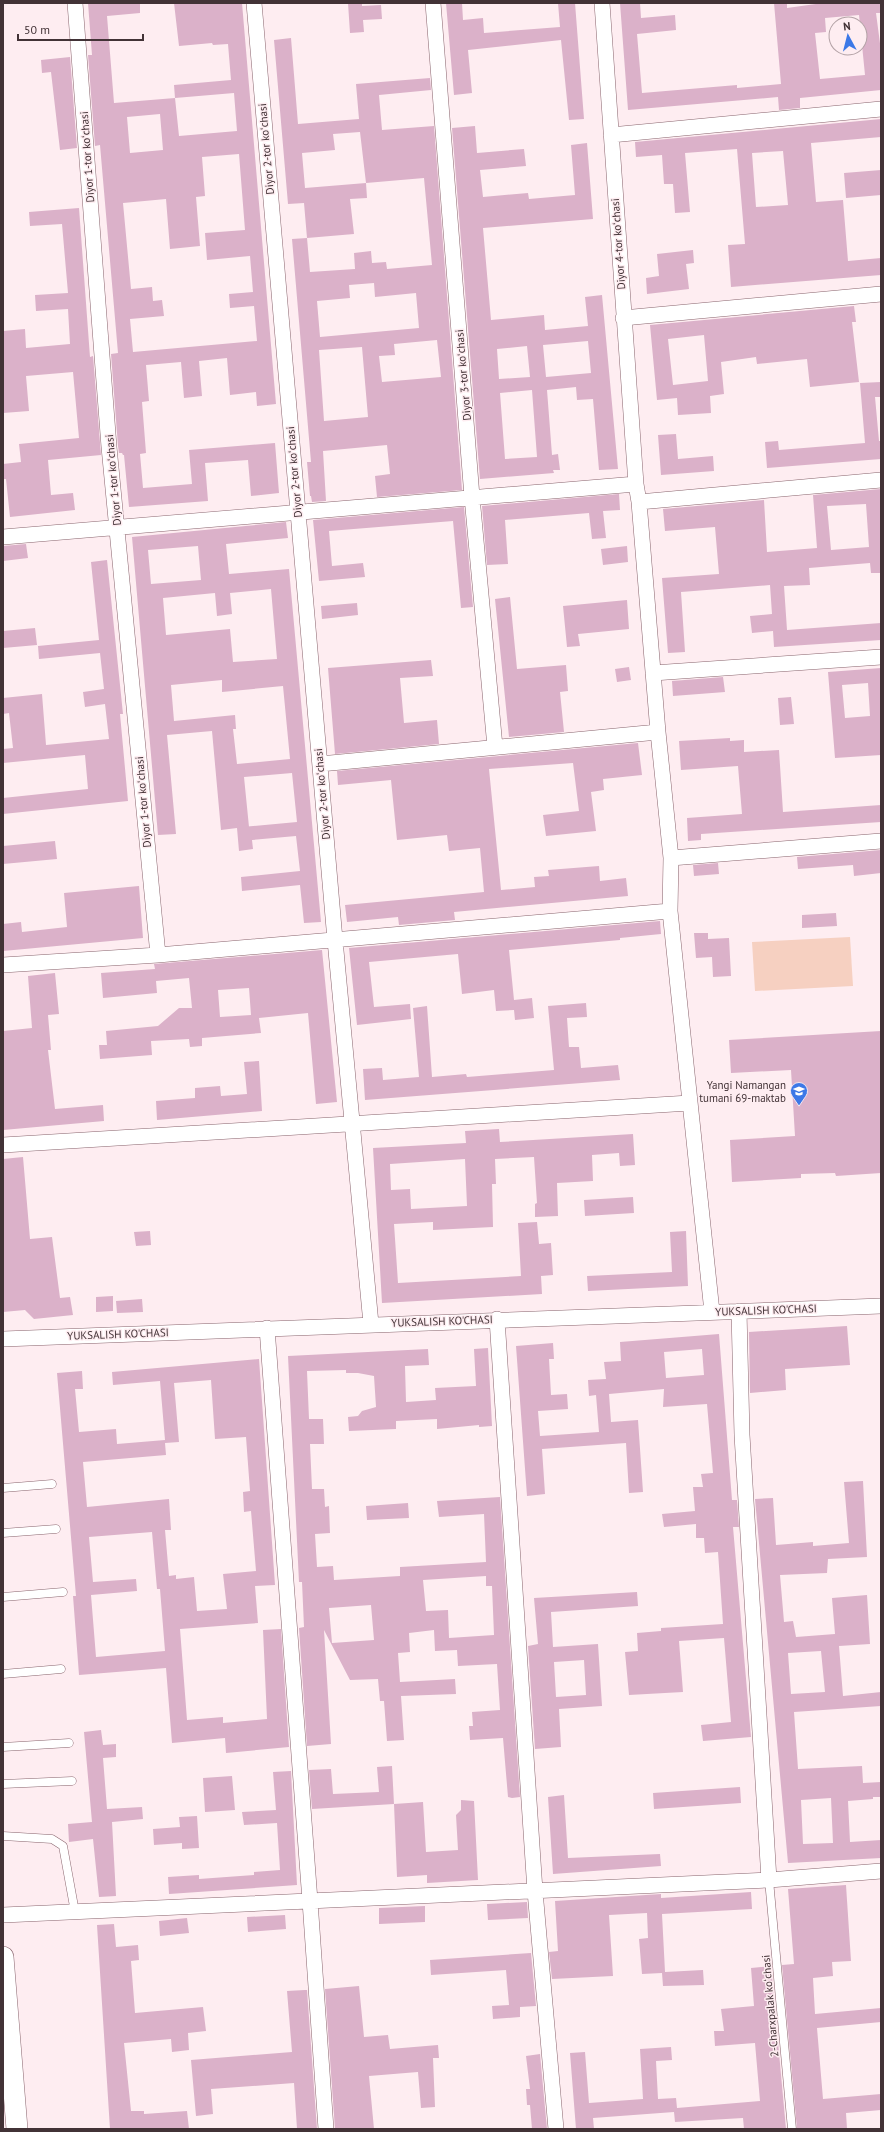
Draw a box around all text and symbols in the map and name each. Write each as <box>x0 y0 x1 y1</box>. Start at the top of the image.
scale bar <box>18 16 143 42</box>
north arrow <box>828 16 868 56</box>
text: N <box>842 19 851 33</box>
text: 50 m <box>24 22 50 37</box>
street label: Diyor 2-tor koʻchasi <box>255 103 277 195</box>
street label: Diyor 1-tor koʻchasi <box>77 111 97 203</box>
street label: Diyor 4-tor koʻchasi <box>608 198 628 290</box>
street label: Diyor 3-tor koʻchasi <box>452 329 474 421</box>
street label: Diyor 2-tor koʻchasi <box>283 426 305 518</box>
street label: Diyor 1-tor koʻchasi <box>102 434 124 526</box>
street label: Diyor 2-tor koʻchasi <box>311 748 333 840</box>
street label: Diyor 1-tor koʻchasi <box>132 756 154 848</box>
place label: Yangi Namangan tumani 69-maktab <box>699 1078 786 1105</box>
school or university icon: Yangi Namangan tumani 69-maktab <box>789 1081 809 1106</box>
street label: YUKSALISH KO'CHASI <box>715 1301 817 1319</box>
street label: YUKSALISH KO'CHASI <box>391 1312 493 1330</box>
street label: YUKSALISH KO'CHASI <box>67 1325 169 1343</box>
street label: 2-Charxpalak koʻchasi <box>759 1954 781 2058</box>

